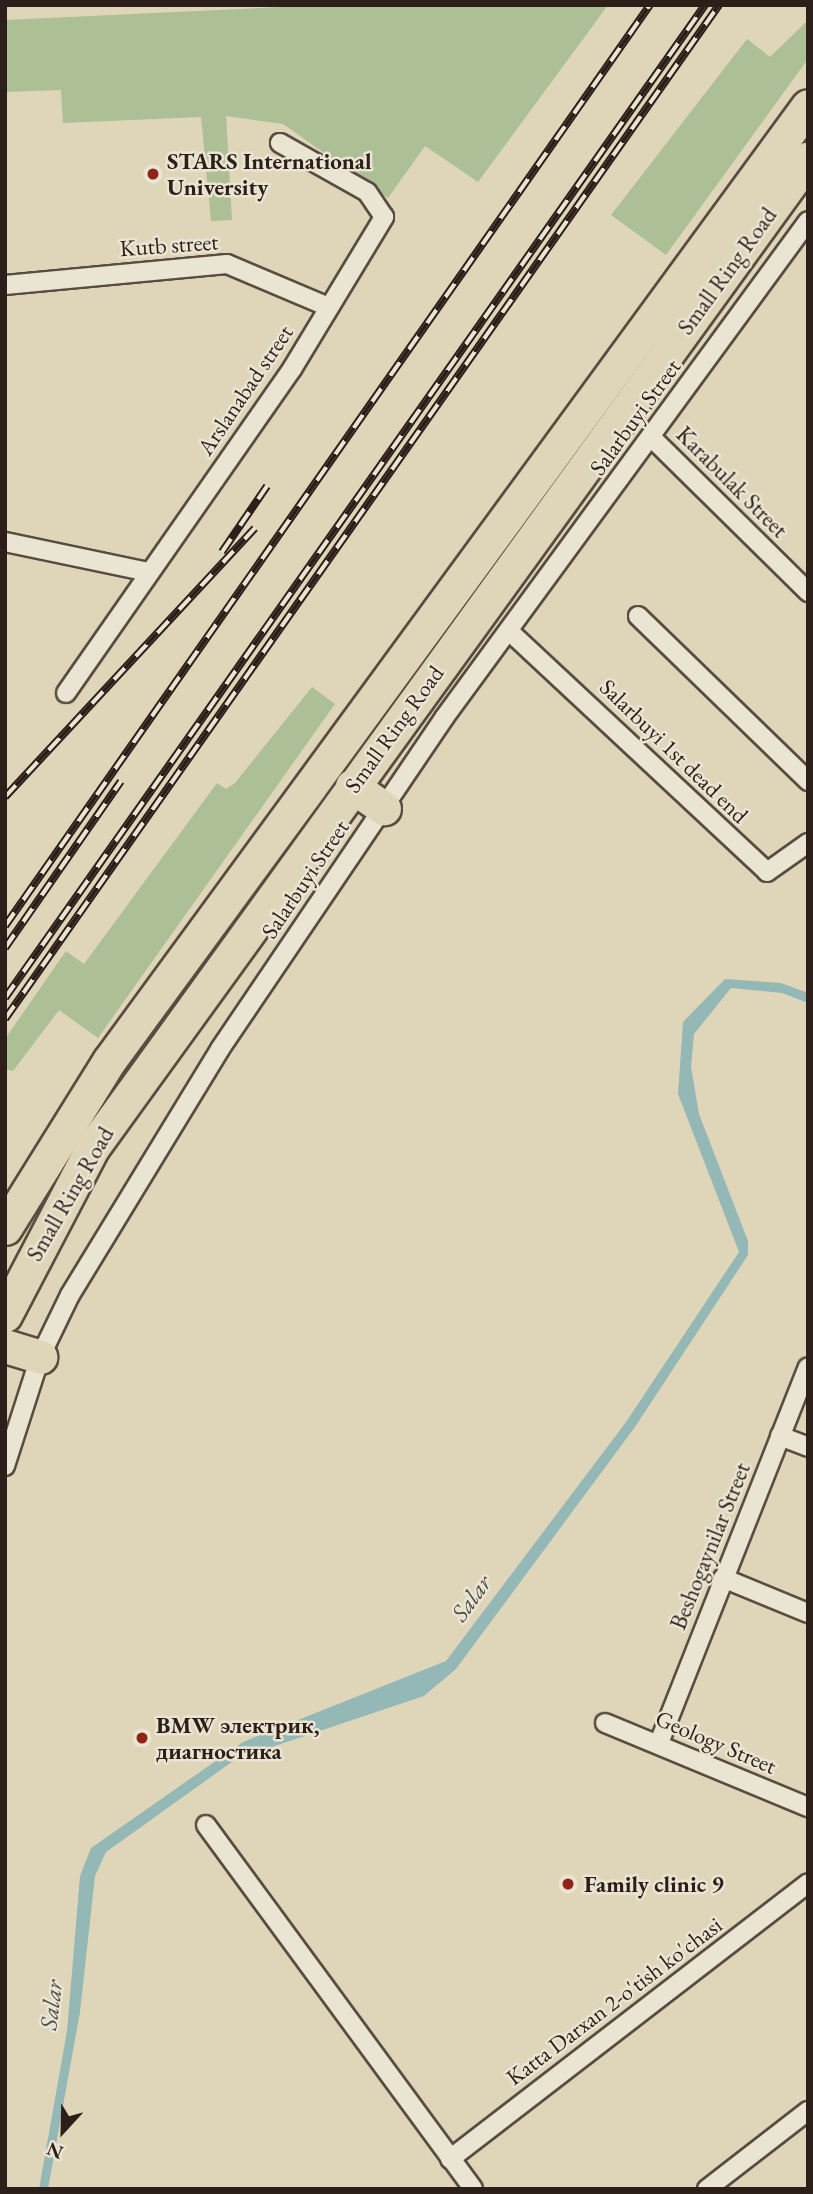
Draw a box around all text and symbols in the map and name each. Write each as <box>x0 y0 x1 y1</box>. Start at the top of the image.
place label: STARS International University <box>167 147 371 201</box>
marker: STARS International University <box>145 166 161 182</box>
street label: Small Ring Road <box>672 202 782 340</box>
street label: Kutb street <box>119 228 219 262</box>
street label: Arslanabad street <box>191 320 299 460</box>
street label: Salarbuyi Street <box>584 353 686 481</box>
street label: Karabulak Street <box>671 421 793 543</box>
street label: Small Ring Road <box>339 660 449 798</box>
street label: Salarbuyi 1st dead end <box>594 673 754 829</box>
street label: Salarbuyi Street <box>255 814 355 944</box>
street label: Small Ring Road <box>20 1122 120 1266</box>
street label: Beshogaynilar Street <box>664 1459 756 1633</box>
water label: Salar <box>445 1569 497 1627</box>
street label: Geology Street <box>651 1704 781 1780</box>
place label: BMW электрик, диагностика <box>156 1711 319 1765</box>
marker: BMW электрик, диагностика <box>134 1730 150 1746</box>
place label: Family clinic 9 <box>584 1870 724 1898</box>
marker: Family clinic 9 <box>558 1874 578 1894</box>
street label: Katta Darxan 2-o'tish ko'chasi <box>501 1911 727 2091</box>
water label: Salar <box>34 1979 68 2031</box>
north arrow <box>28 2096 98 2166</box>
text: N <box>43 2136 67 2165</box>

